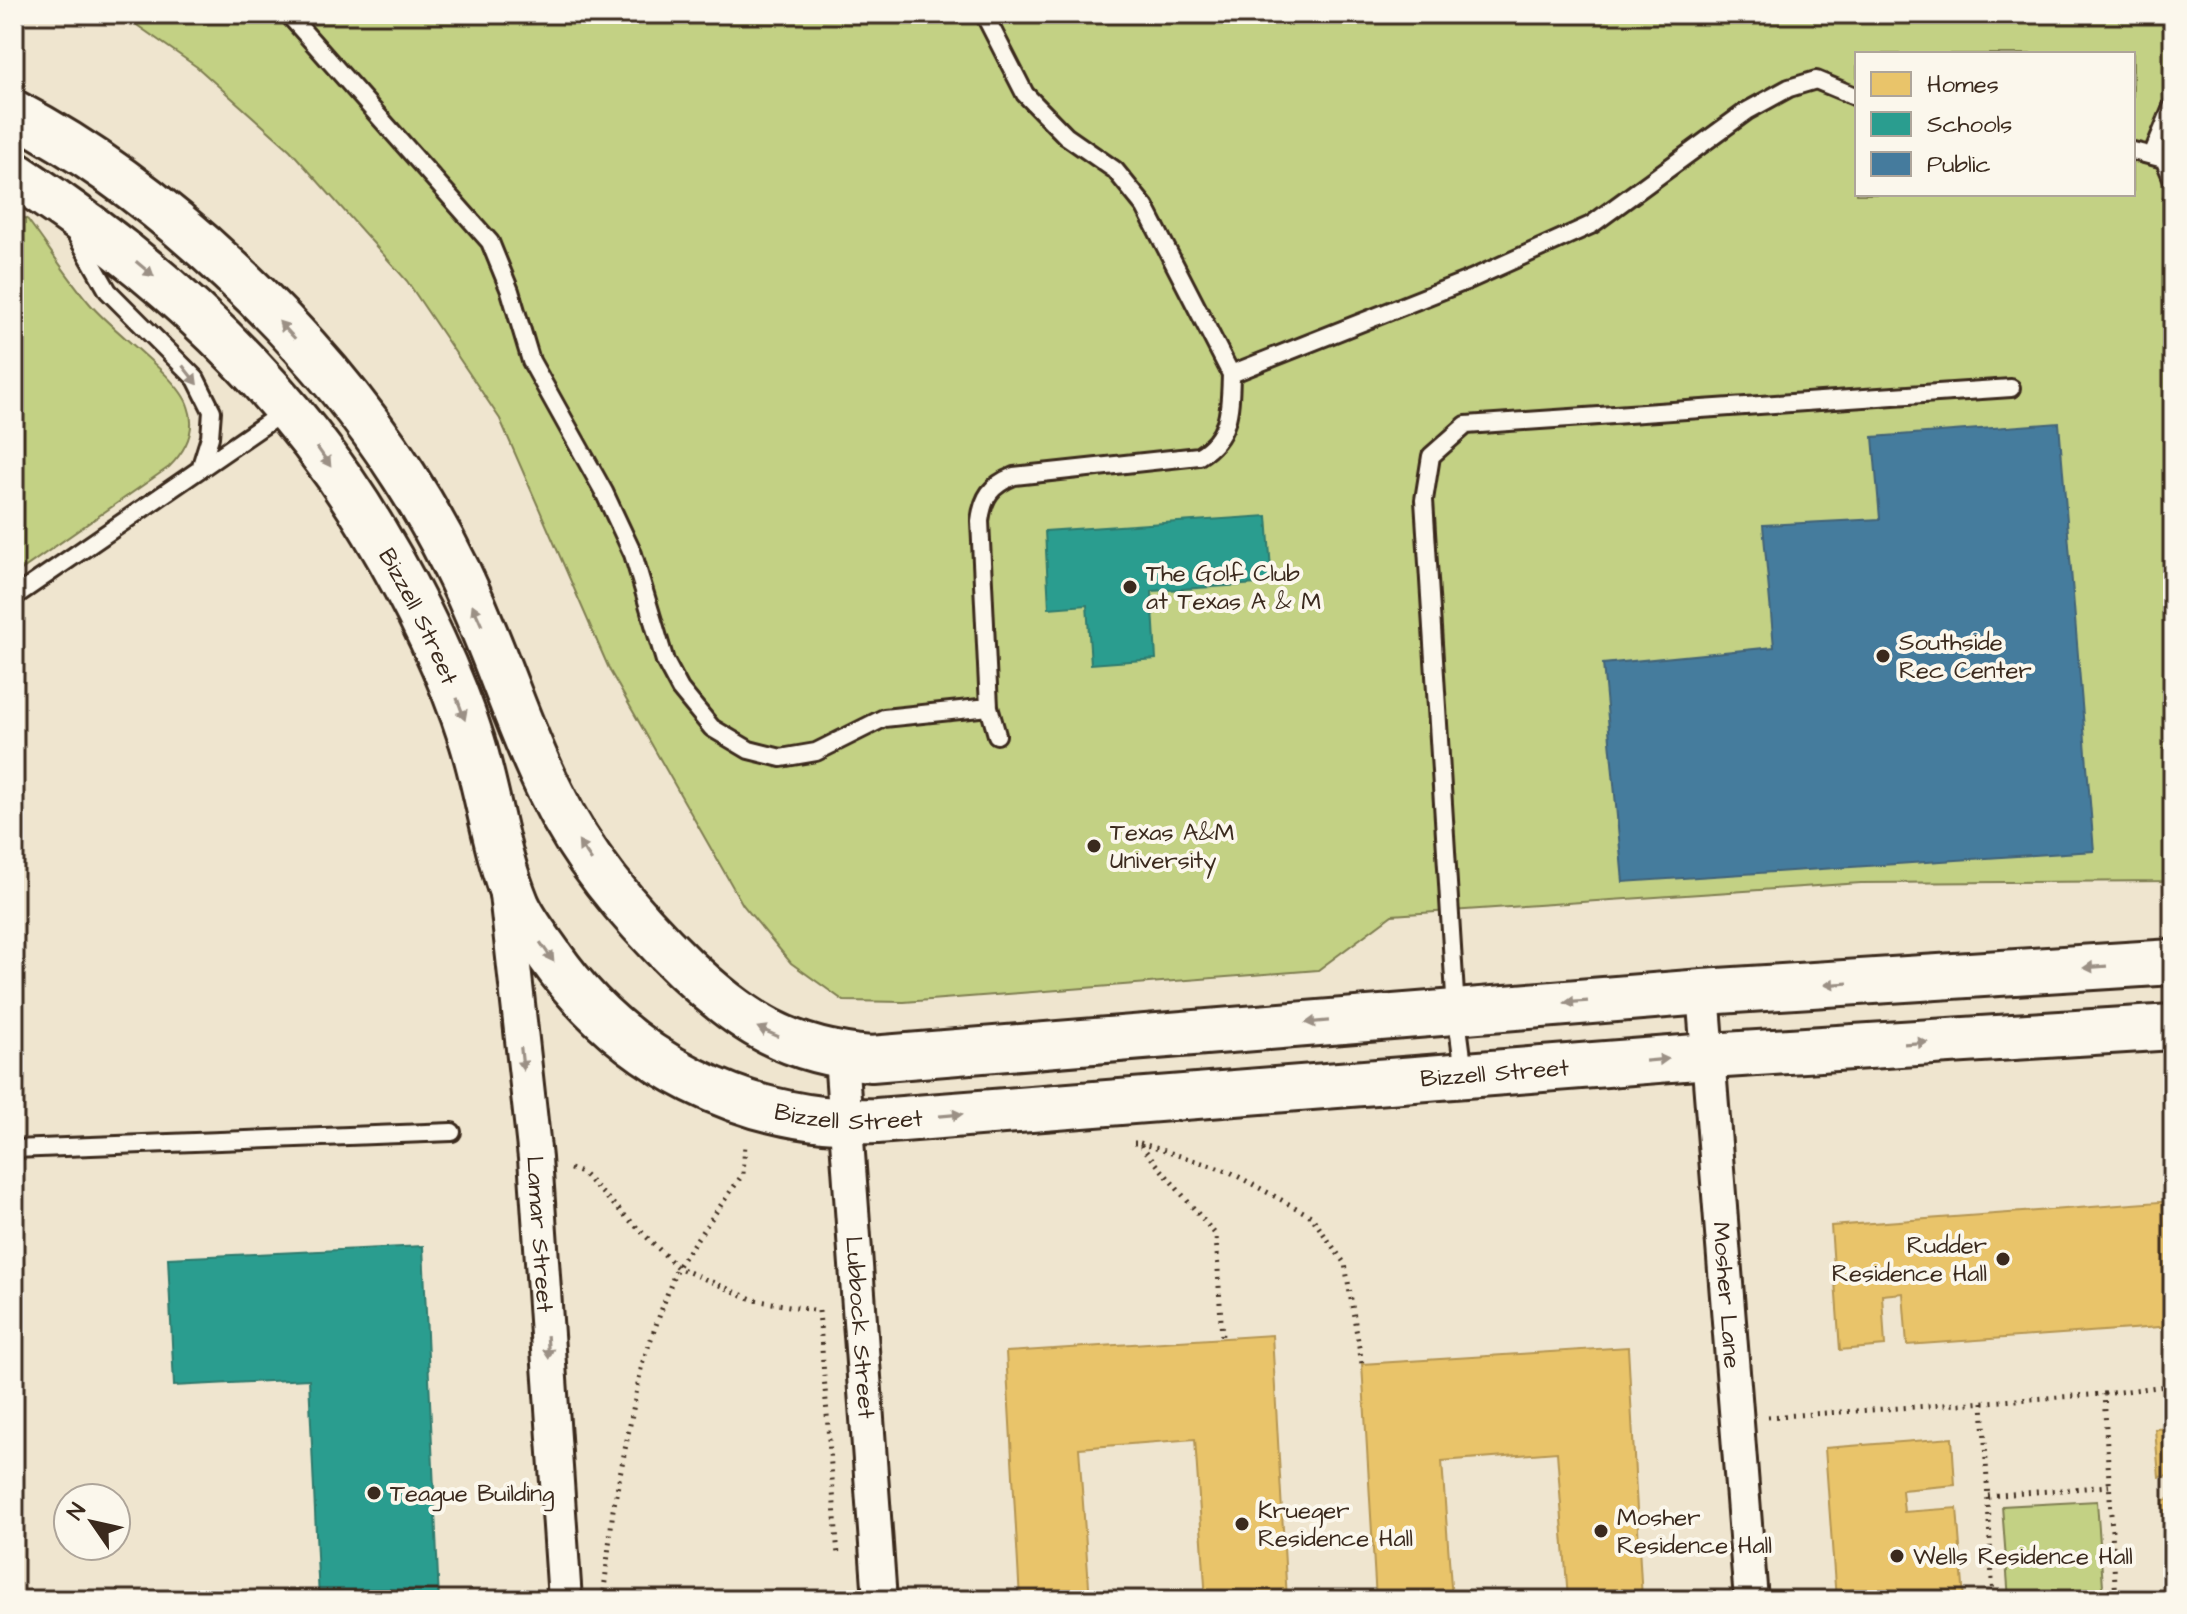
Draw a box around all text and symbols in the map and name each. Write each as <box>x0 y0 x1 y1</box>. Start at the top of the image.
legend <box>1855 52 2135 196</box>
text: Homes <box>1927 68 1999 102</box>
text: Schools <box>1927 108 2012 142</box>
text: Public <box>1927 148 1991 182</box>
one-way arrow <box>135 260 155 277</box>
one-way arrow <box>278 321 296 340</box>
one-way arrow <box>182 365 198 385</box>
one-way arrow <box>316 446 331 467</box>
street label: Bizzell Street <box>370 542 466 690</box>
place label: The Golf Club at Texas A & M <box>1146 557 1321 619</box>
marker: The Golf Club at Texas A & M <box>1121 578 1139 596</box>
one-way arrow <box>470 603 484 626</box>
place label: Southside Rec Center <box>1899 626 2032 688</box>
marker: Southside Rec Center <box>1874 647 1892 665</box>
one-way arrow <box>455 697 467 721</box>
place label: Texas A&M University <box>1110 816 1235 879</box>
marker: Texas A&M University <box>1085 837 1103 855</box>
one-way arrow <box>577 840 592 861</box>
one-way arrow <box>539 942 554 963</box>
one-way arrow <box>2082 961 2107 974</box>
one-way arrow <box>1823 978 1848 991</box>
one-way arrow <box>1563 996 1588 1009</box>
one-way arrow <box>1304 1016 1329 1029</box>
one-way arrow <box>756 1025 779 1039</box>
one-way arrow <box>1904 1036 1929 1049</box>
one-way arrow <box>516 1046 529 1071</box>
street label: Bizzell Street <box>1419 1051 1570 1096</box>
one-way arrow <box>1645 1053 1670 1066</box>
street label: Bizzell Street <box>771 1095 924 1139</box>
one-way arrow <box>939 1108 964 1121</box>
street label: Lamar Street <box>517 1155 561 1314</box>
street label: Mosher Lane <box>1703 1221 1749 1370</box>
place label: Rudder Residence Hall <box>1832 1229 1987 1291</box>
street label: Lubbock Street <box>836 1235 883 1420</box>
marker: Rudder Residence Hall <box>1994 1250 2012 1268</box>
one-way arrow <box>542 1335 555 1360</box>
place label: Teague Building <box>390 1477 554 1512</box>
north arrow <box>52 1482 132 1562</box>
marker: Teague Building <box>365 1484 383 1502</box>
place label: Krueger Residence Hall <box>1258 1494 1413 1556</box>
text: N <box>60 1497 93 1526</box>
place label: Mosher Residence Hall <box>1617 1501 1772 1563</box>
marker: Krueger Residence Hall <box>1233 1515 1251 1533</box>
marker: Mosher Residence Hall <box>1592 1522 1610 1540</box>
place label: Wells Residence Hall <box>1913 1540 2133 1574</box>
marker: Wells Residence Hall <box>1888 1547 1906 1565</box>

